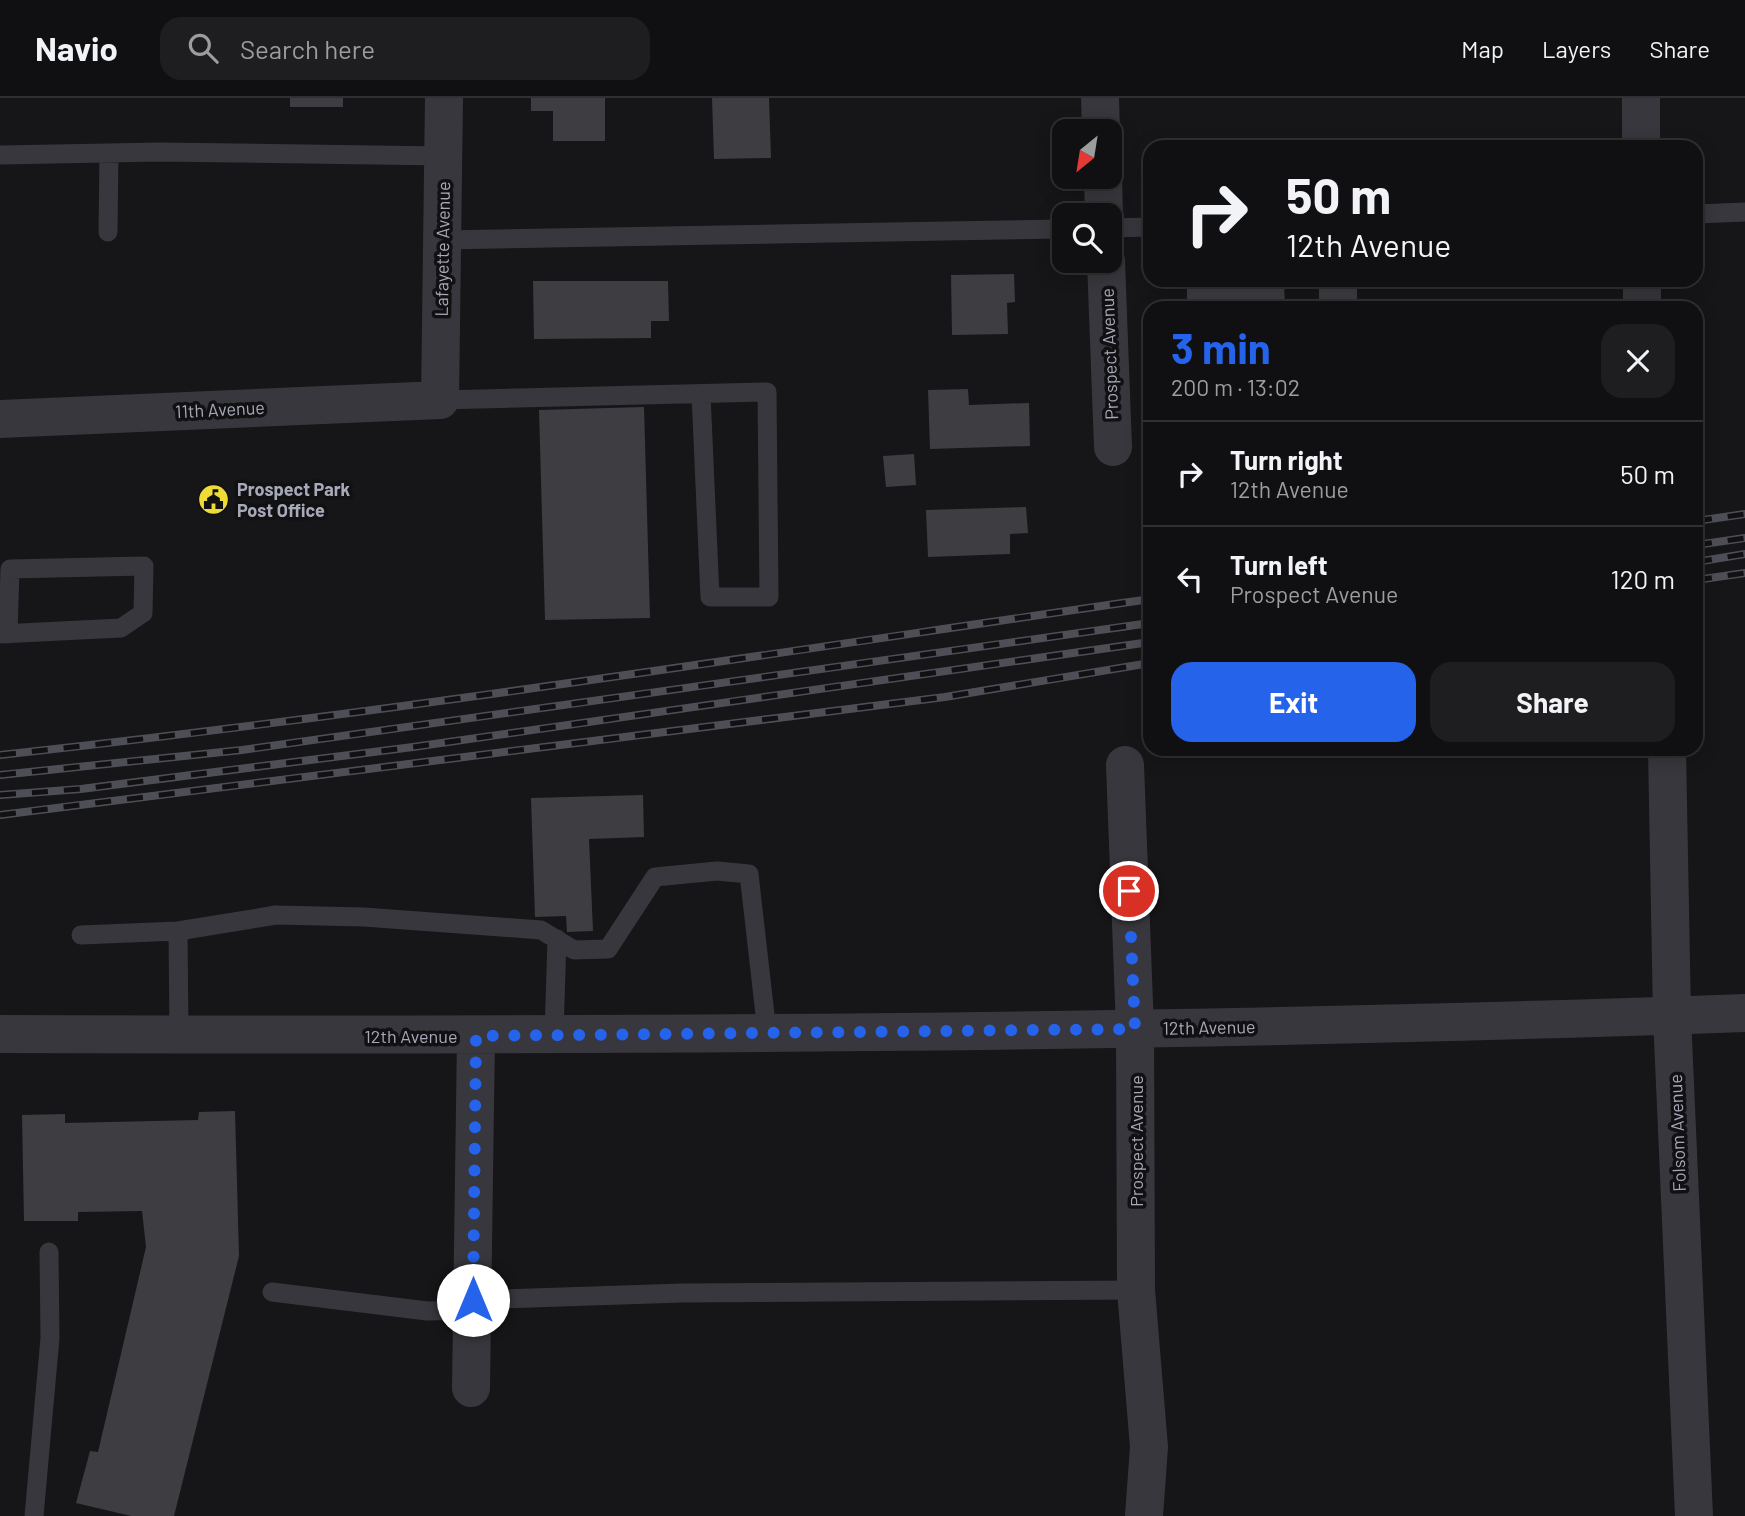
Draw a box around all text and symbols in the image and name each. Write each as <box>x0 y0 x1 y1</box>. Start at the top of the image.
search box <box>160 17 650 80</box>
text: Navio <box>35 28 118 68</box>
icon: search <box>184 29 222 67</box>
text: Search here <box>240 33 375 64</box>
text: Map <box>1461 34 1504 63</box>
text: Layers <box>1542 34 1611 63</box>
text: Share <box>1649 34 1710 63</box>
north arrow <box>1052 119 1122 189</box>
map controls <box>1052 119 1122 273</box>
text: 50 m <box>1286 165 1391 224</box>
icon: right <box>1171 168 1262 259</box>
street label: Lafayette Avenue <box>430 181 454 317</box>
button: search <box>1052 203 1122 273</box>
text: 12th Avenue <box>1286 225 1451 263</box>
street label: Prospect Avenue <box>1096 288 1122 420</box>
text: 3 min <box>1171 322 1271 372</box>
button: close <box>1601 324 1675 398</box>
text: 200 m · 13:02 <box>1171 373 1300 401</box>
street label: 11th Avenue <box>175 396 265 422</box>
text: Turn right <box>1230 444 1343 475</box>
icon: right <box>1171 455 1209 493</box>
text: 50 m <box>1620 458 1675 489</box>
text: 12th Avenue <box>1230 475 1349 503</box>
place label: Prospect Park Post Office <box>237 478 351 521</box>
public building icon: Prospect Park Post Office <box>197 482 231 516</box>
text: Turn left <box>1230 549 1328 580</box>
icon: left <box>1171 560 1209 598</box>
text: 120 m <box>1611 563 1675 594</box>
text: Prospect Avenue <box>1230 580 1398 608</box>
button: Exit <box>1171 662 1416 742</box>
button: Share <box>1430 662 1675 742</box>
pin <box>1099 861 1159 921</box>
icon: arrive <box>1110 872 1148 910</box>
street label: 12th Avenue <box>1162 1015 1256 1039</box>
street label: 12th Avenue <box>364 1025 458 1047</box>
street label: Folsom Avenue <box>1664 1074 1690 1192</box>
street label: Prospect Avenue <box>1125 1075 1147 1207</box>
position arrow <box>436 1263 510 1337</box>

